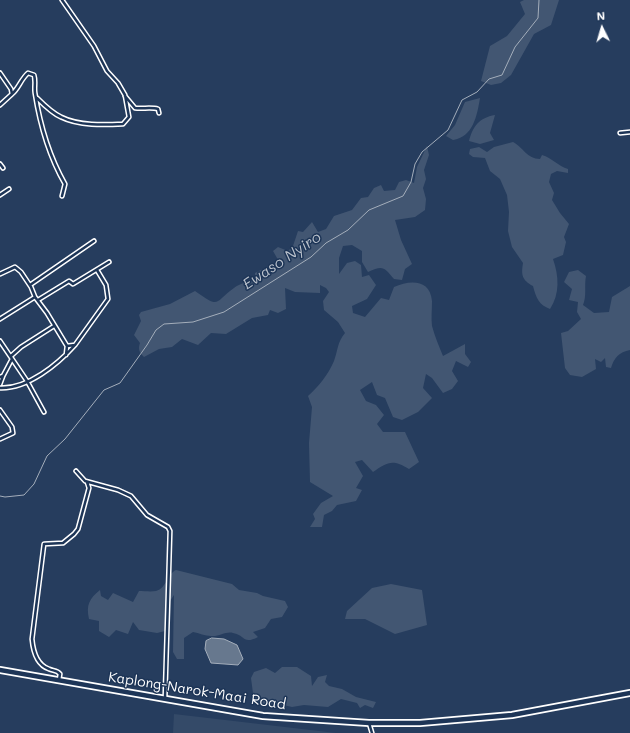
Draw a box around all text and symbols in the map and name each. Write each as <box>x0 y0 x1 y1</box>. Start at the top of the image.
north arrow <box>582 8 622 48</box>
text: N <box>596 8 606 23</box>
water label: Ewaso Nyiro <box>239 228 325 294</box>
street label: Kaplong-Narok-Maai Road <box>107 669 287 713</box>

